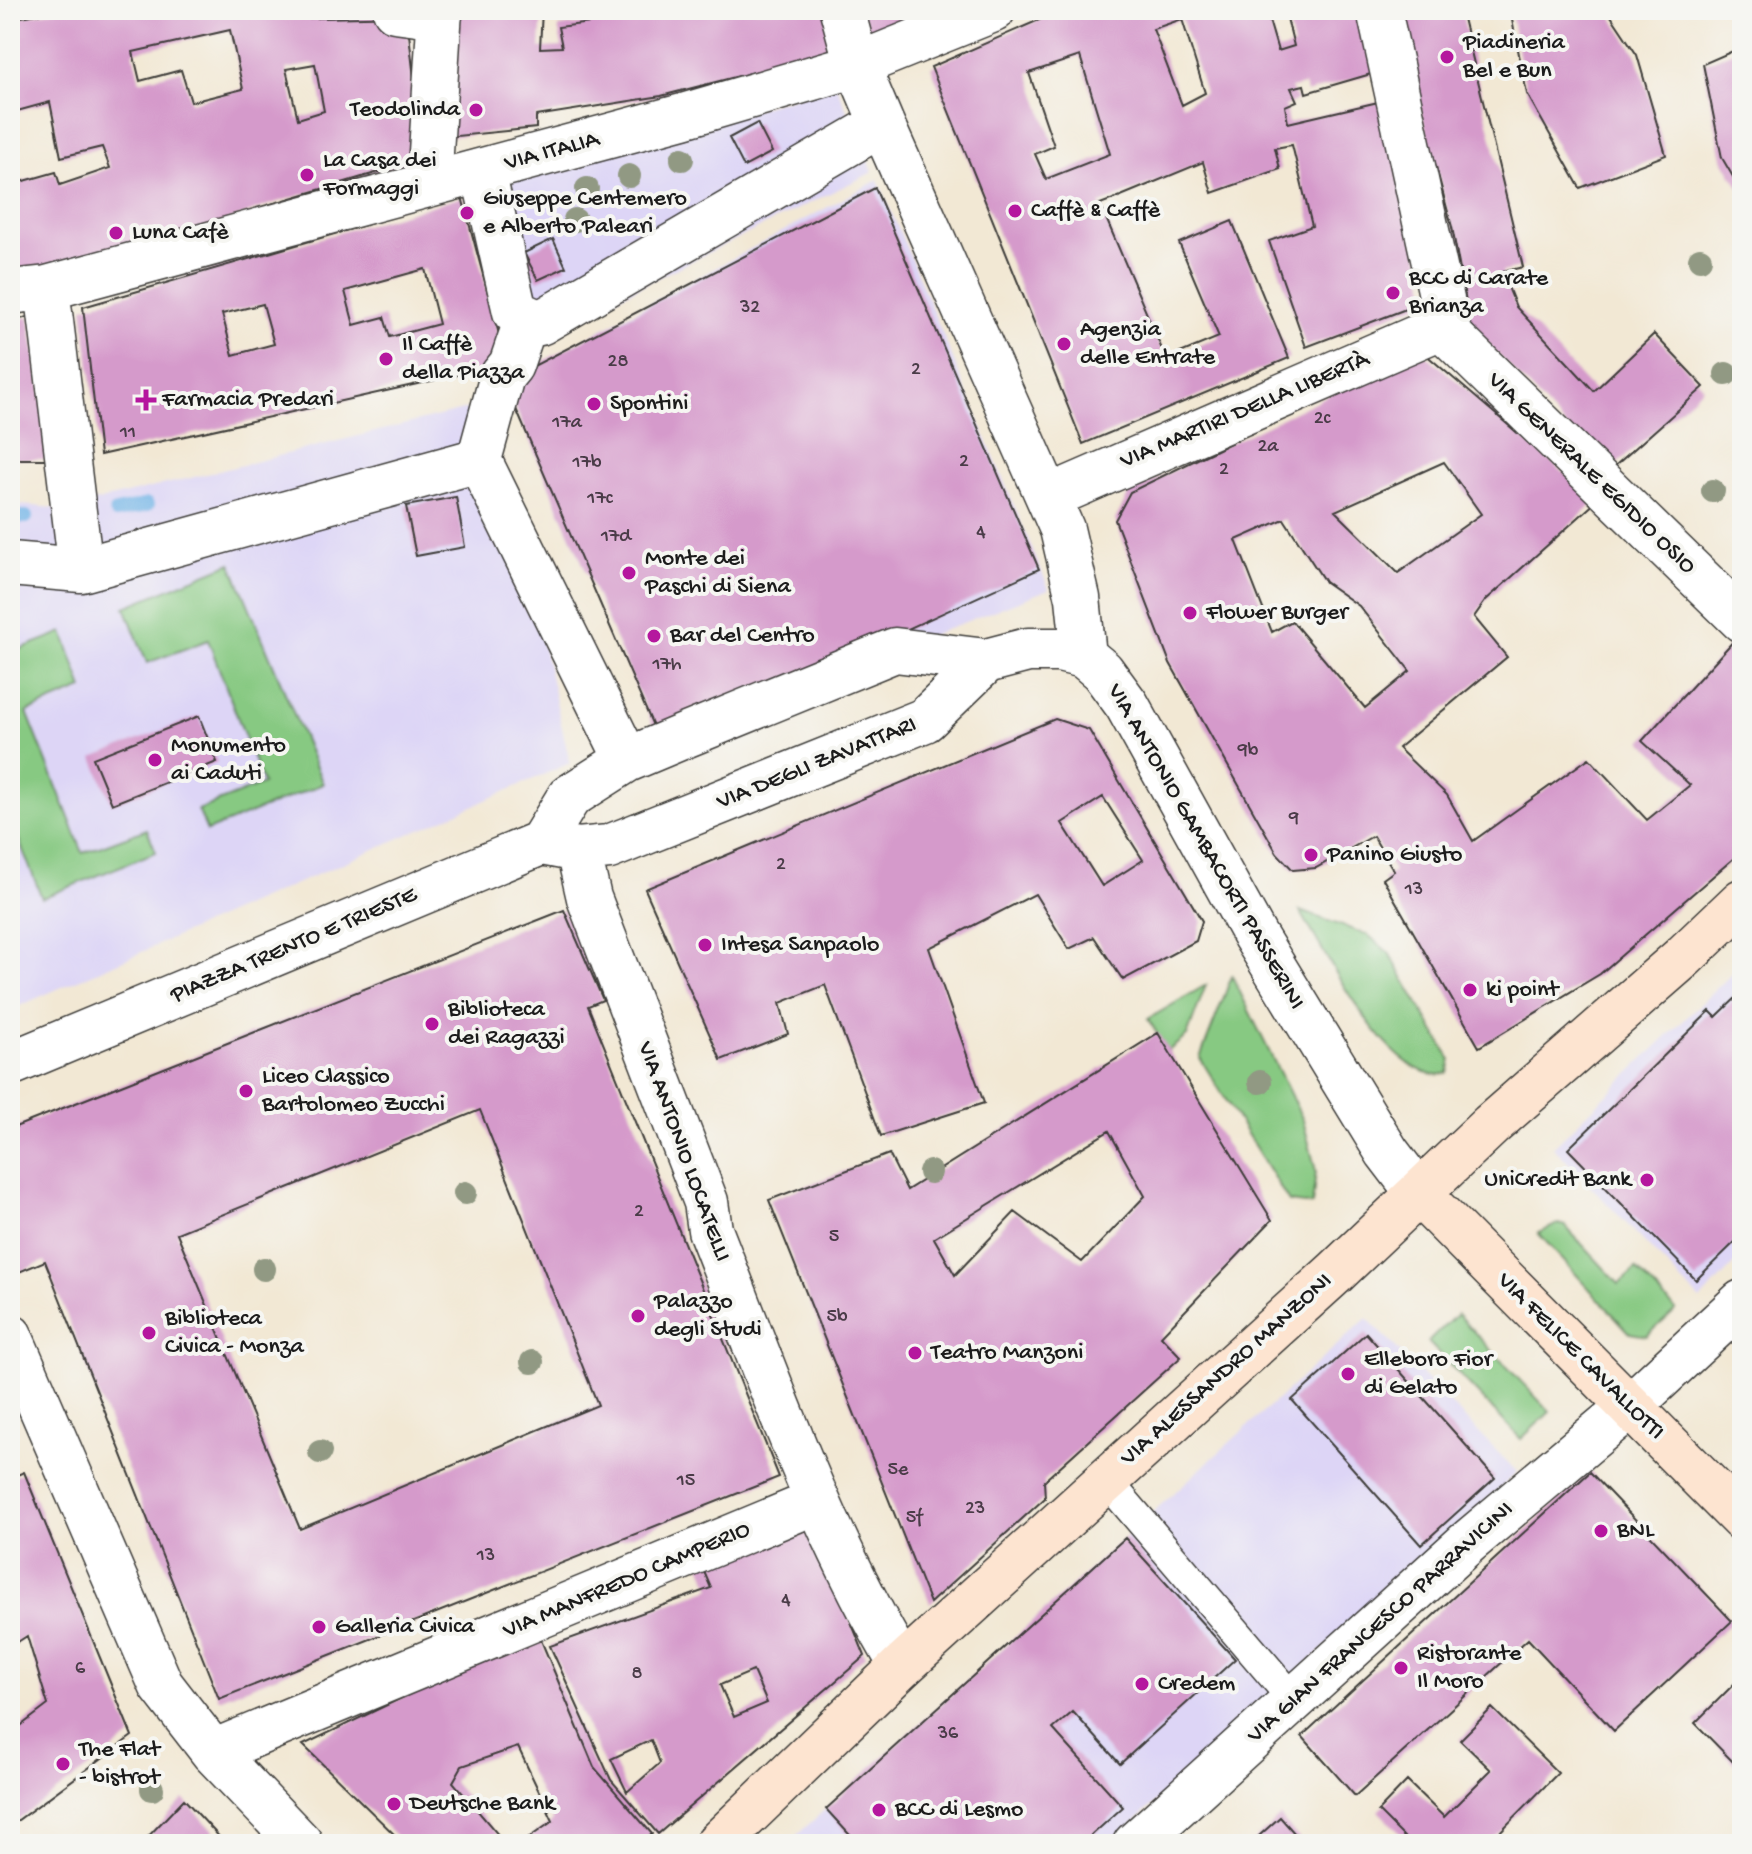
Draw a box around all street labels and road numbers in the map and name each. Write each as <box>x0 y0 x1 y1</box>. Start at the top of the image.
street label: VIA ITALIA <box>501 125 604 179</box>
street label: VIA MARTIRI DELLA LIBERTÀ <box>1115 345 1375 477</box>
street label: VIA GENERALE EGIDIO OSIO <box>1480 366 1701 581</box>
street label: VIA ANTONIO GAMBACORTI PASSERINI <box>1099 678 1310 1015</box>
street label: VIA DEGLI ZAVATTARI <box>712 711 921 818</box>
street label: PIAZZA TRENTO E TRIESTE <box>166 881 422 1011</box>
street label: VIA ANTONIO LOCATELLI <box>629 1037 736 1266</box>
street label: VIA FELICE CAVALLOTTI <box>1489 1266 1670 1447</box>
street label: VIA ALESSANDRO MANZONI <box>1114 1267 1339 1474</box>
street label: VIA GIAN FRANCESCO PARRAVICINI <box>1241 1496 1520 1751</box>
street label: VIA MANFREDO CAMPERIO <box>498 1516 755 1647</box>

